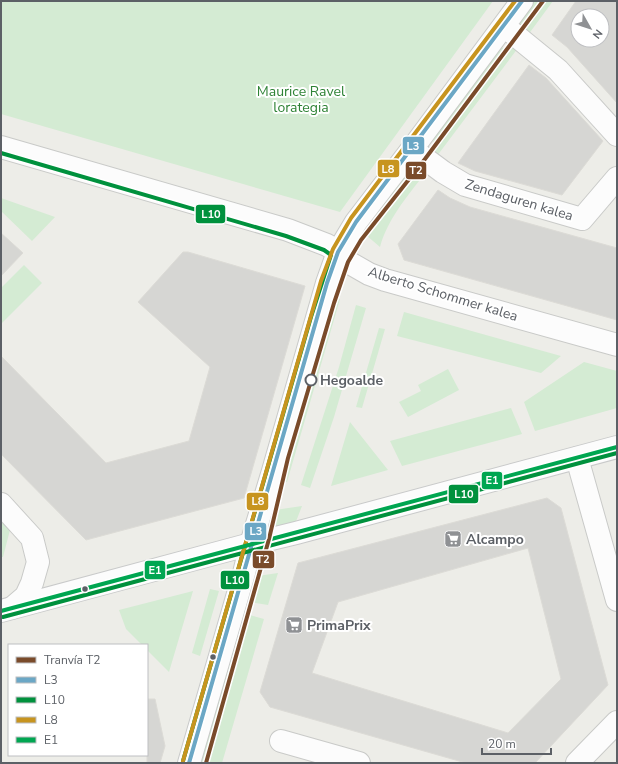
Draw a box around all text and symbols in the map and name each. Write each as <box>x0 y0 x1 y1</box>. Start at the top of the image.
north arrow <box>570 8 610 48</box>
text: N <box>589 26 606 42</box>
park label: Maurice Ravel lorategia <box>257 82 346 117</box>
line badge: L3 <box>402 136 425 155</box>
text: L3 <box>407 139 419 154</box>
line badge: L8 <box>377 159 400 178</box>
line badge: T2 <box>405 161 427 180</box>
text: L8 <box>382 162 395 177</box>
text: T2 <box>409 163 423 178</box>
street label: Zendaguren kalea <box>463 174 575 226</box>
line badge: L10 <box>195 204 226 224</box>
text: L10 <box>201 207 221 222</box>
street label: Alberto Schommer kalea <box>366 262 520 326</box>
place label: Hegoalde <box>320 371 383 390</box>
marker: Hegoalde <box>304 373 318 387</box>
line badge: E1 <box>481 471 503 490</box>
text: E1 <box>485 473 499 488</box>
line badge: L10 <box>448 484 479 504</box>
text: L10 <box>454 487 474 502</box>
line badge: L8 <box>246 492 269 511</box>
text: L8 <box>252 494 265 509</box>
line badge: L3 <box>244 522 267 541</box>
text: L3 <box>250 524 262 539</box>
supermarket icon: Alcampo <box>443 529 463 549</box>
place label: Alcampo <box>466 530 524 549</box>
line badge: T2 <box>252 550 275 569</box>
text: T2 <box>256 552 270 567</box>
line badge: E1 <box>144 560 166 580</box>
text: E1 <box>148 563 162 578</box>
line badge: L10 <box>220 570 250 590</box>
text: L10 <box>225 573 245 588</box>
unlabelled marker <box>80 584 90 594</box>
supermarket icon: PrimaPrix <box>284 615 304 635</box>
place label: PrimaPrix <box>307 616 371 635</box>
legend <box>8 644 148 756</box>
text: Tranvía T2 <box>44 652 101 668</box>
unlabelled marker <box>208 652 218 662</box>
text: L3 <box>44 672 58 688</box>
text: L10 <box>44 692 65 708</box>
text: L8 <box>44 712 58 728</box>
scale bar <box>482 730 551 756</box>
text: E1 <box>44 732 58 748</box>
text: 20 m <box>488 736 516 752</box>

